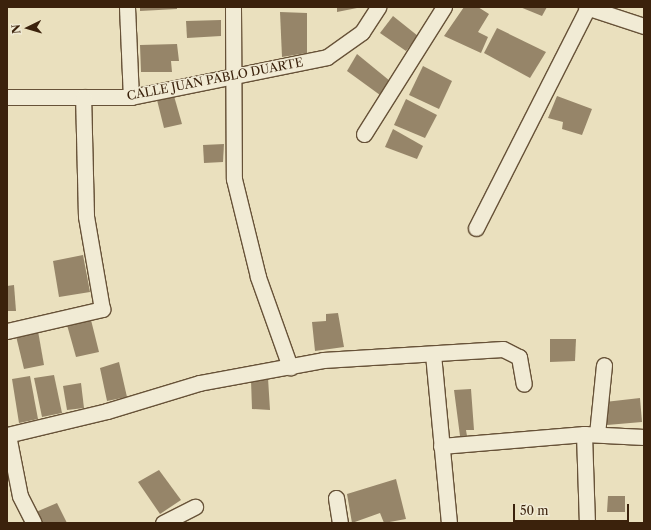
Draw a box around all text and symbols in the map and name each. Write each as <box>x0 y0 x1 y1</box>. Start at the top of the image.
north arrow <box>8 8 48 48</box>
text: N <box>9 24 23 34</box>
street label: CALLE JUAN PABLO DUARTE <box>126 55 304 103</box>
scale bar <box>515 496 631 522</box>
text: 50 m <box>520 503 549 518</box>

